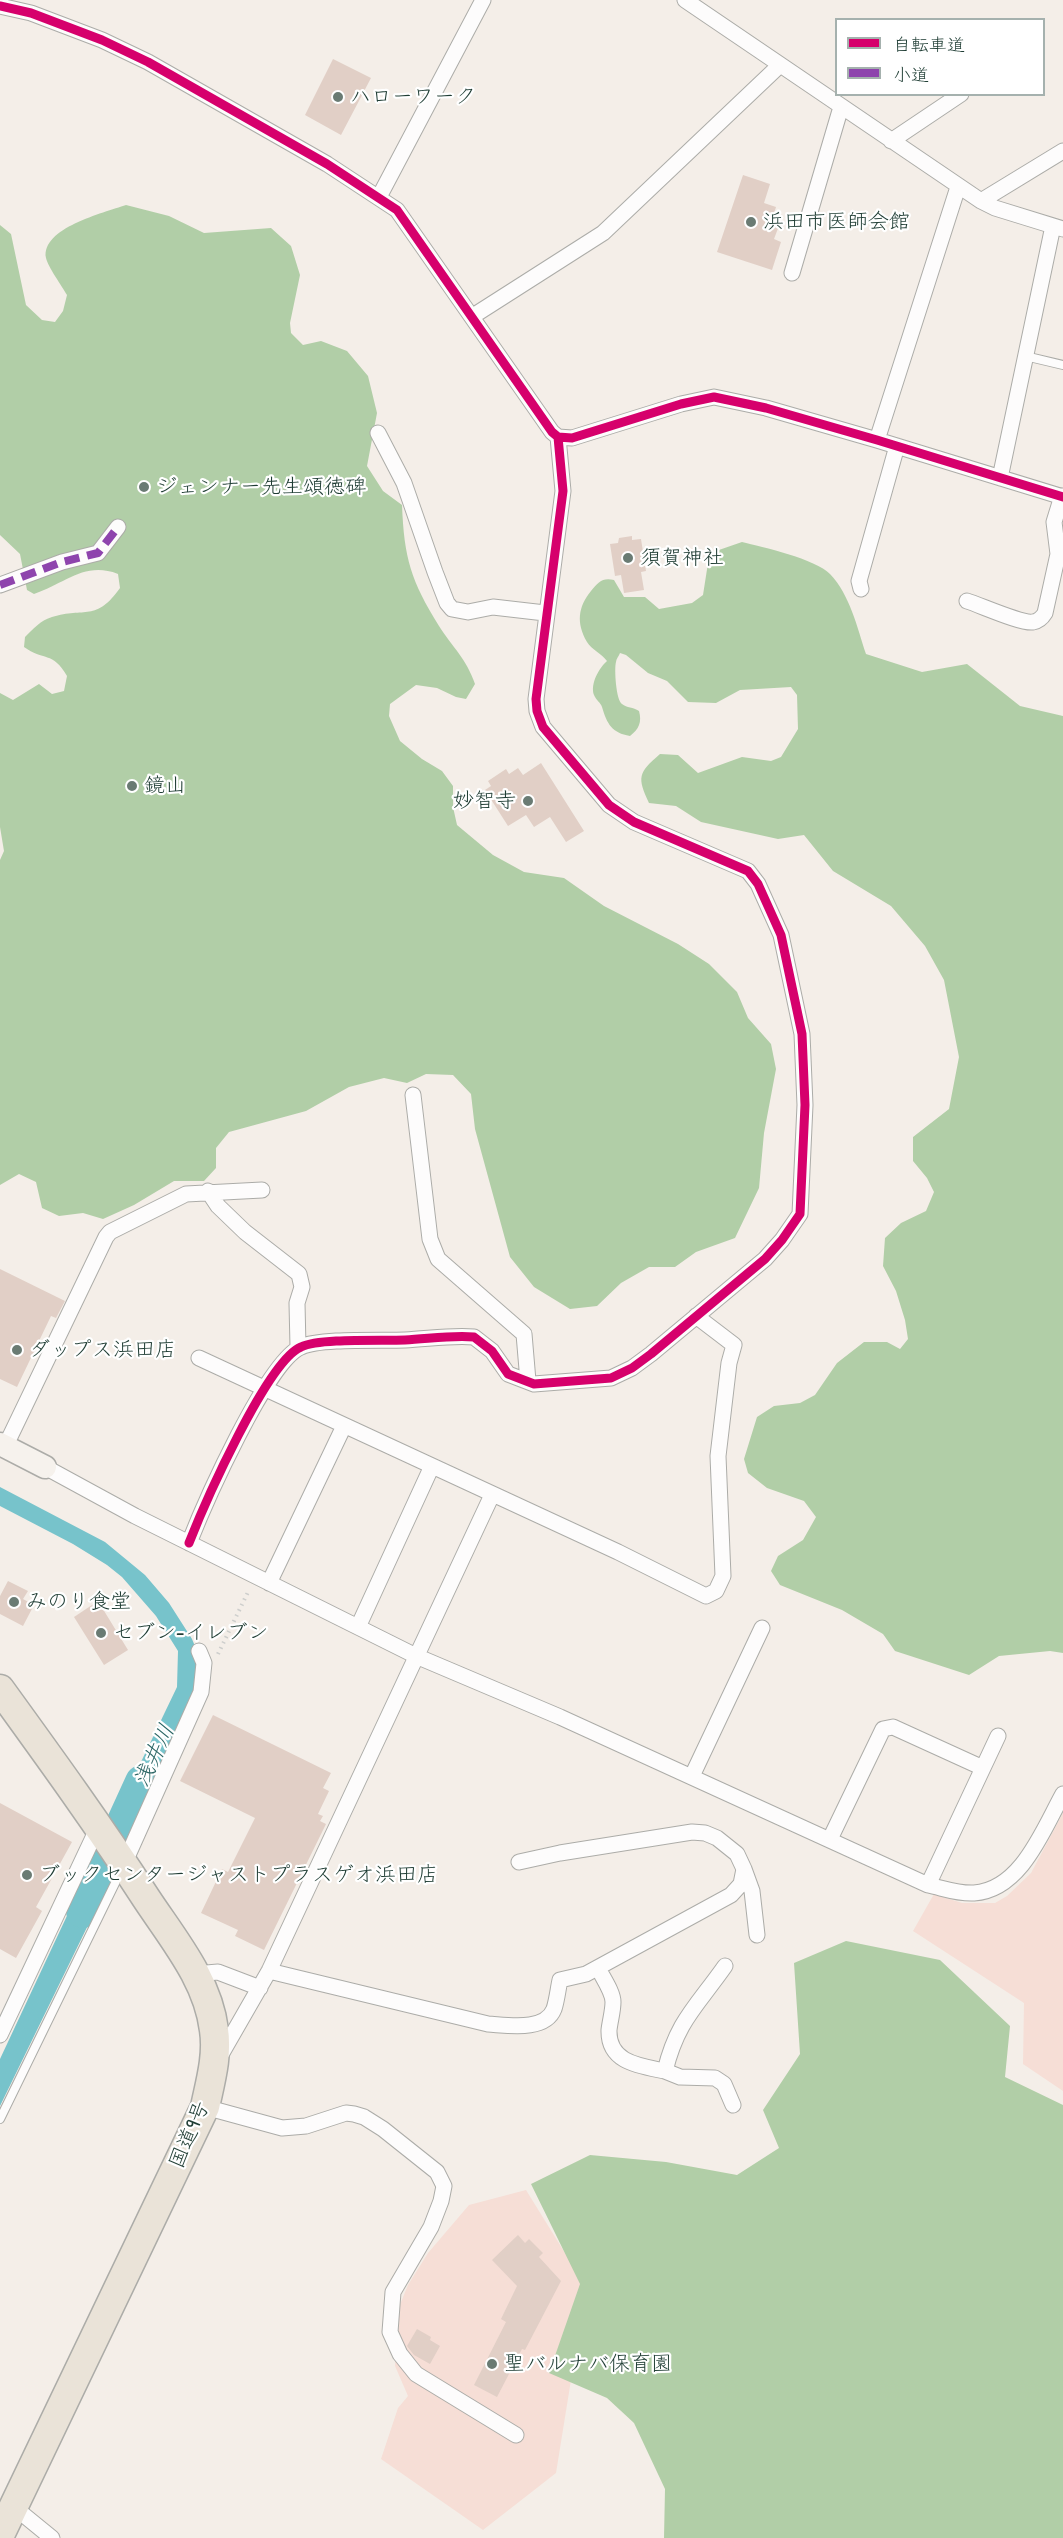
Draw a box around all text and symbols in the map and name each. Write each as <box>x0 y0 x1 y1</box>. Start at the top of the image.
legend <box>835 18 1045 96</box>
text: 自転車道 <box>893 32 965 57</box>
text: 小道 <box>893 62 929 87</box>
place label: ハローワーク <box>350 84 476 110</box>
marker: ハローワーク <box>331 90 345 104</box>
place label: 浜田市医師会館 <box>763 209 910 235</box>
marker: 浜田市医師会館 <box>744 215 758 229</box>
place label: ジェンナー先生頌徳碑 <box>156 474 366 500</box>
marker: ジェンナー先生頌徳碑 <box>137 480 151 494</box>
place label: 須賀神社 <box>640 545 724 571</box>
marker: 須賀神社 <box>621 551 635 565</box>
place label: 鏡山 <box>144 773 186 799</box>
marker: 鏡山 <box>125 779 139 793</box>
place label: 妙智寺 <box>453 788 516 814</box>
marker: 妙智寺 <box>521 794 535 808</box>
place label: ダップス浜田店 <box>29 1337 176 1363</box>
marker: ダップス浜田店 <box>10 1343 24 1357</box>
place label: みのり食堂 <box>26 1589 131 1615</box>
marker: みのり食堂 <box>7 1595 21 1609</box>
place label: セブン-イレブン <box>113 1620 268 1646</box>
marker: セブン-イレブン <box>94 1626 108 1640</box>
water label: 浅井川 <box>129 1721 181 1791</box>
place label: ブックセンタージャストプラスゲオ浜田店 <box>39 1862 438 1888</box>
marker: ブックセンタージャストプラスゲオ浜田店 <box>20 1868 34 1882</box>
street label: 国道9号 <box>165 2098 215 2172</box>
place label: 聖バルナバ保育園 <box>504 2351 672 2377</box>
marker: 聖バルナバ保育園 <box>485 2357 499 2371</box>

